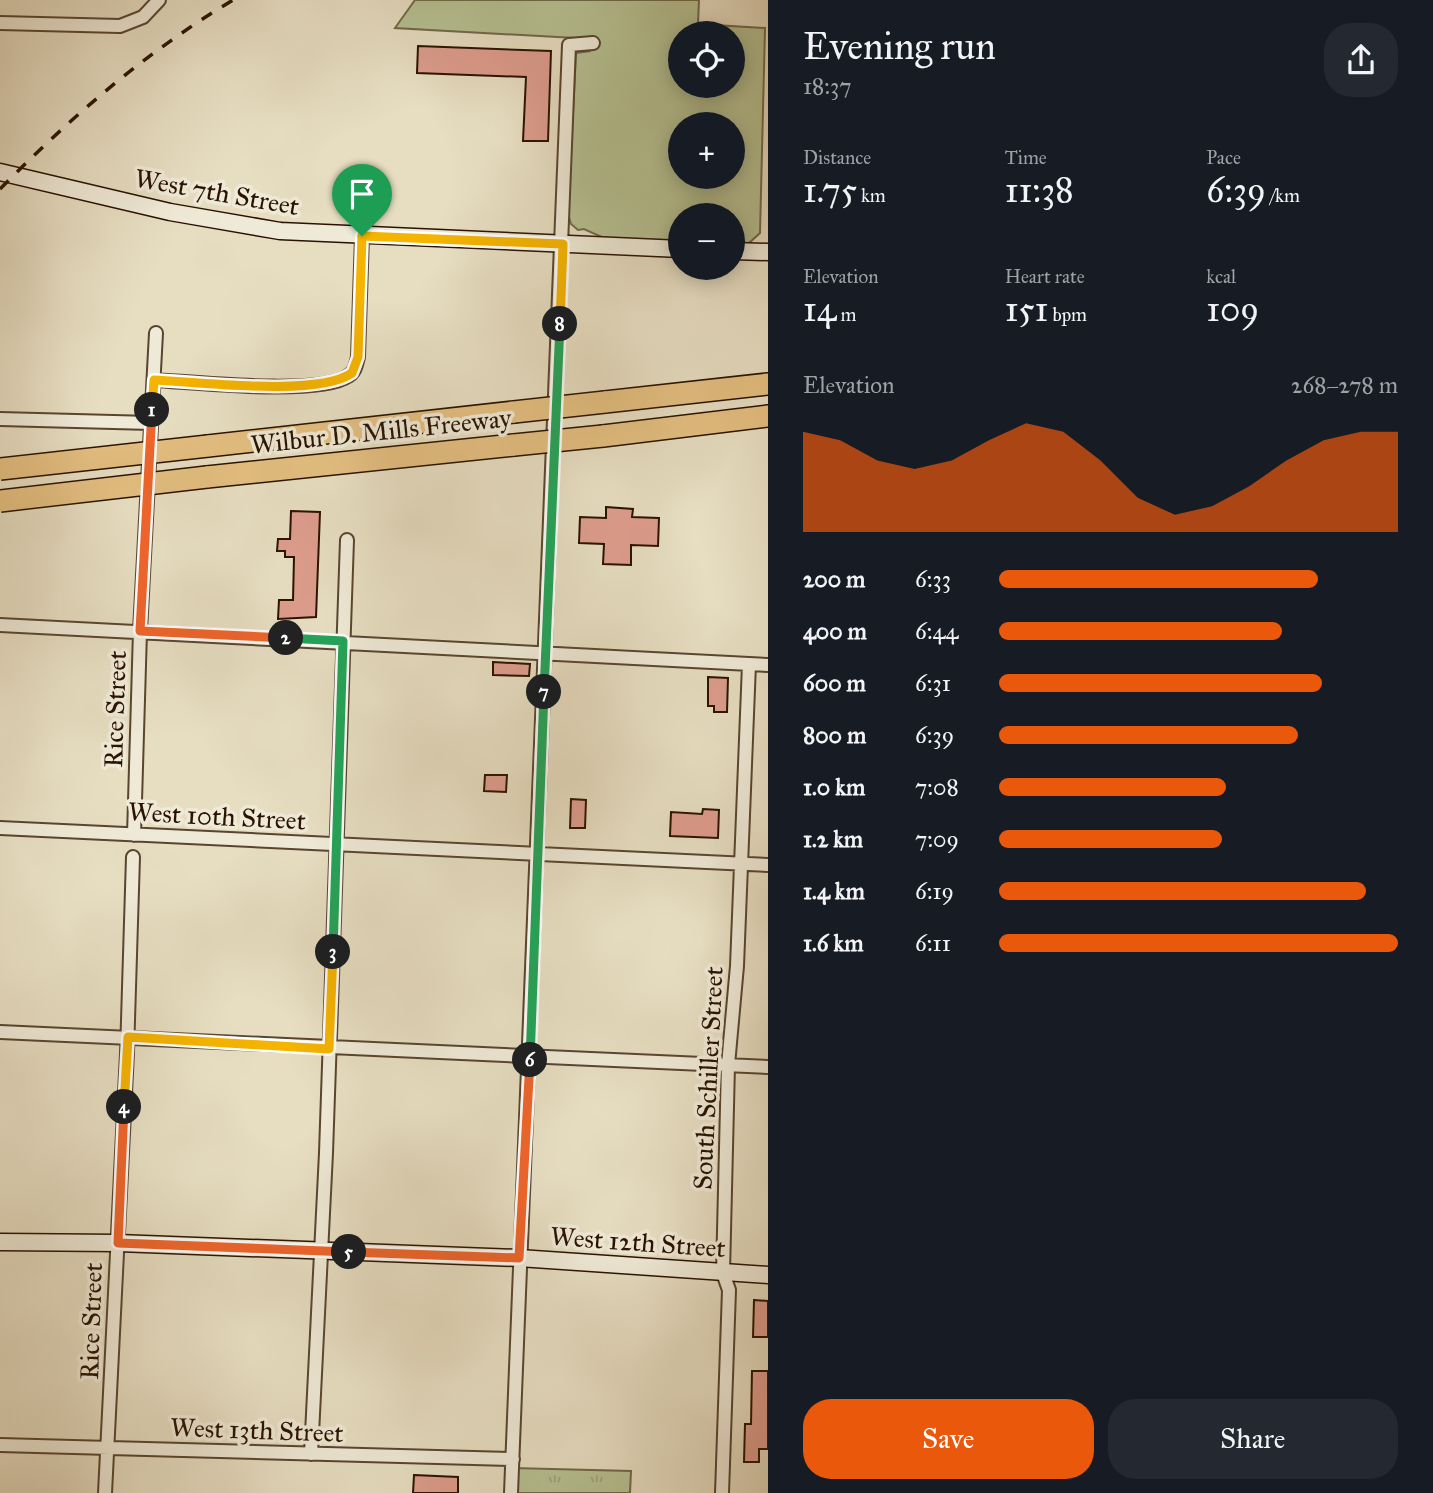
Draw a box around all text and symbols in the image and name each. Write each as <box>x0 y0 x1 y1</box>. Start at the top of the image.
map controls <box>668 21 745 280</box>
button: locate <box>668 21 745 98</box>
text: Evening run <box>803 23 996 69</box>
button: share <box>1324 23 1398 97</box>
text: 18:37 <box>803 72 852 100</box>
button: + <box>668 112 745 189</box>
text: Distance <box>803 146 871 169</box>
text: Time <box>1005 146 1047 169</box>
text: Pace <box>1206 146 1241 169</box>
street label: West 7th Street <box>132 162 302 222</box>
pin <box>332 164 392 236</box>
text: 1.75 <box>803 169 857 212</box>
text: 11:38 <box>1005 169 1074 212</box>
text: 6:39 <box>1206 169 1266 212</box>
icon: arrive <box>343 175 381 213</box>
text: km <box>857 184 886 207</box>
text: /km <box>1266 184 1300 207</box>
button: − <box>668 203 745 280</box>
text: Elevation <box>803 265 878 288</box>
text: Heart rate <box>1005 265 1085 288</box>
text: kcal <box>1206 265 1236 288</box>
text: 14 <box>803 288 836 331</box>
text: 151 <box>1005 288 1048 331</box>
text: 109 <box>1206 288 1259 331</box>
text: m <box>836 303 856 326</box>
text: bpm <box>1048 303 1087 326</box>
pin: 8 <box>542 306 578 342</box>
text: 8 <box>554 312 565 335</box>
text: Elevation <box>803 371 894 399</box>
text: 268–278 m <box>1291 371 1398 399</box>
pin: 1 <box>134 392 170 428</box>
text: 1 <box>148 398 155 421</box>
street label: Wilbur D. Mills Freeway <box>249 401 514 461</box>
text: 200 m <box>803 565 865 593</box>
text: 6:33 <box>915 565 951 593</box>
text: 400 m <box>803 617 867 645</box>
text: 6:44 <box>915 617 958 645</box>
pin: 2 <box>268 620 304 656</box>
text: 2 <box>281 626 290 649</box>
street label: Rice Street <box>97 650 133 768</box>
text: 600 m <box>803 669 866 697</box>
text: 6:31 <box>915 669 951 697</box>
pin: 7 <box>526 674 562 710</box>
text: 7 <box>538 680 549 703</box>
text: 800 m <box>803 721 866 749</box>
text: 6:39 <box>915 721 954 749</box>
text: 1.0 km <box>803 773 865 801</box>
text: 7:08 <box>915 773 959 801</box>
street label: West 10th Street <box>127 795 307 837</box>
text: 1.2 km <box>803 825 863 853</box>
text: 7:09 <box>915 825 959 853</box>
text: 1.4 km <box>803 877 865 905</box>
text: 6:19 <box>915 877 954 905</box>
text: 1.6 km <box>803 929 864 957</box>
text: 6:11 <box>915 929 951 957</box>
pin: 3 <box>316 934 350 970</box>
text: 3 <box>329 940 336 963</box>
street label: South Schiller Street <box>686 965 730 1191</box>
pin: 6 <box>512 1042 548 1078</box>
text: 6 <box>525 1048 534 1071</box>
pin: 4 <box>106 1090 142 1124</box>
text: 4 <box>118 1095 129 1118</box>
street label: West 12th Street <box>549 1220 727 1264</box>
pin: 5 <box>332 1234 366 1270</box>
text: 5 <box>344 1240 353 1263</box>
street label: Rice Street <box>73 1262 109 1380</box>
button: Save <box>803 1399 1094 1479</box>
button: Share <box>1108 1399 1398 1479</box>
street label: West 13th Street <box>170 1411 344 1449</box>

